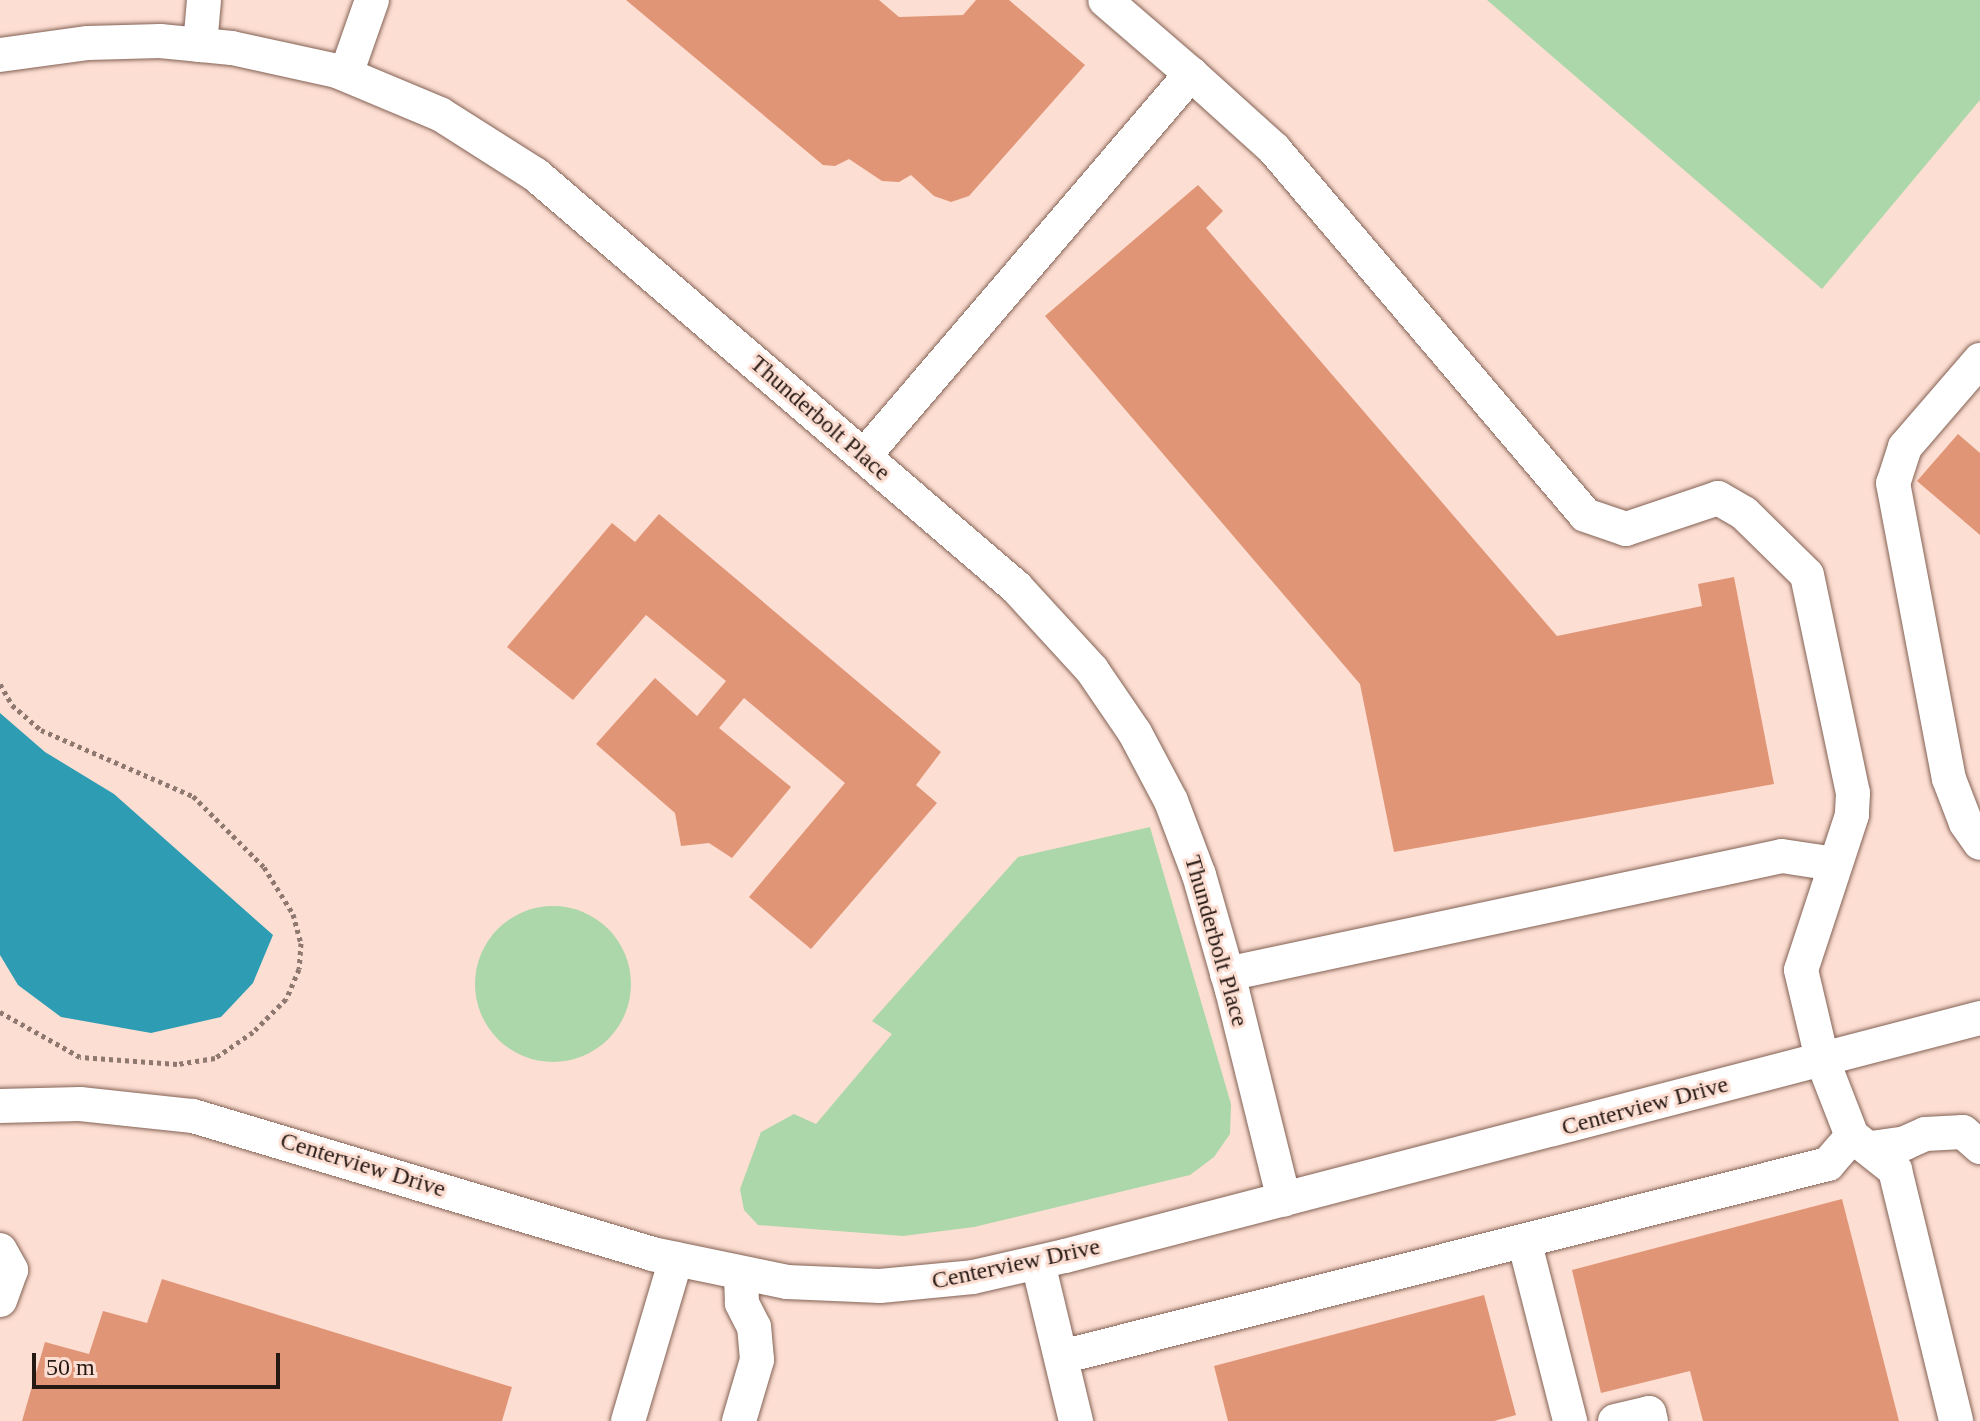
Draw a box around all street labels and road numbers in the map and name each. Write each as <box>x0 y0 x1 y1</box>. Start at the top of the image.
street label: Thunderbolt Place <box>744 349 896 487</box>
street label: Thunderbolt Place <box>1178 852 1254 1030</box>
street label: Centerview Drive <box>1559 1070 1731 1142</box>
street label: Centerview Drive <box>277 1126 449 1204</box>
street label: Centerview Drive <box>929 1232 1103 1296</box>

